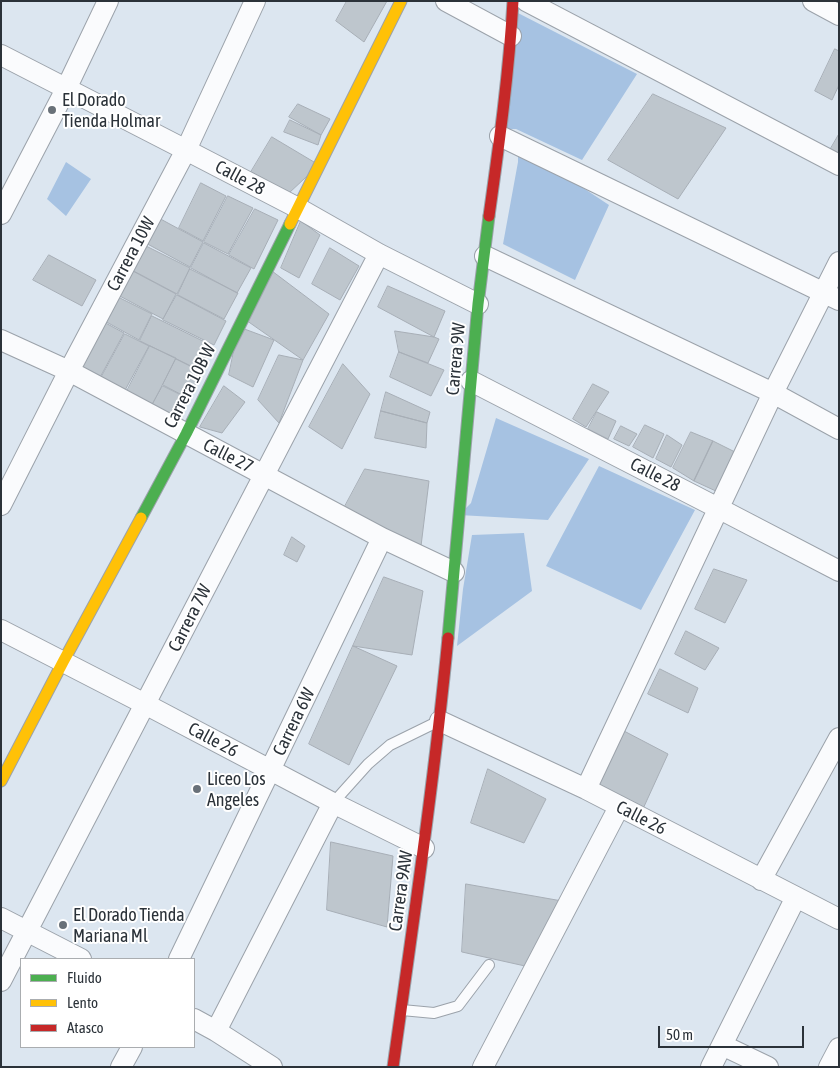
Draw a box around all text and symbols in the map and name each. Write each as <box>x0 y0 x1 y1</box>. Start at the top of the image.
place label: El Dorado Tienda Holmar <box>62 89 160 132</box>
marker: El Dorado Tienda Holmar <box>46 104 58 116</box>
street label: Calle 28 <box>211 156 269 200</box>
street label: Carrera 10W <box>102 213 160 295</box>
street label: Carrera 9W <box>442 322 470 396</box>
street label: Carrera 10B W <box>159 340 221 432</box>
street label: Calle 27 <box>199 434 257 478</box>
street label: Calle 28 <box>626 453 684 497</box>
street label: Carrera 7W <box>164 581 216 655</box>
street label: Carrera 6W <box>268 685 320 759</box>
street label: Calle 26 <box>184 718 242 762</box>
place label: Liceo Los Angeles <box>207 768 266 811</box>
marker: Liceo Los Angeles <box>191 783 203 795</box>
street label: Calle 26 <box>612 796 670 840</box>
street label: Carrera 9AW <box>385 849 417 933</box>
place label: El Dorado Tienda Mariana Ml <box>73 904 185 946</box>
marker: El Dorado Tienda Mariana Ml <box>57 919 69 931</box>
legend <box>20 958 195 1048</box>
text: Fluido <box>67 969 102 986</box>
text: Lento <box>67 994 98 1011</box>
scale bar <box>660 1016 806 1048</box>
text: Atasco <box>67 1019 104 1036</box>
text: 50 m <box>666 1026 693 1043</box>

